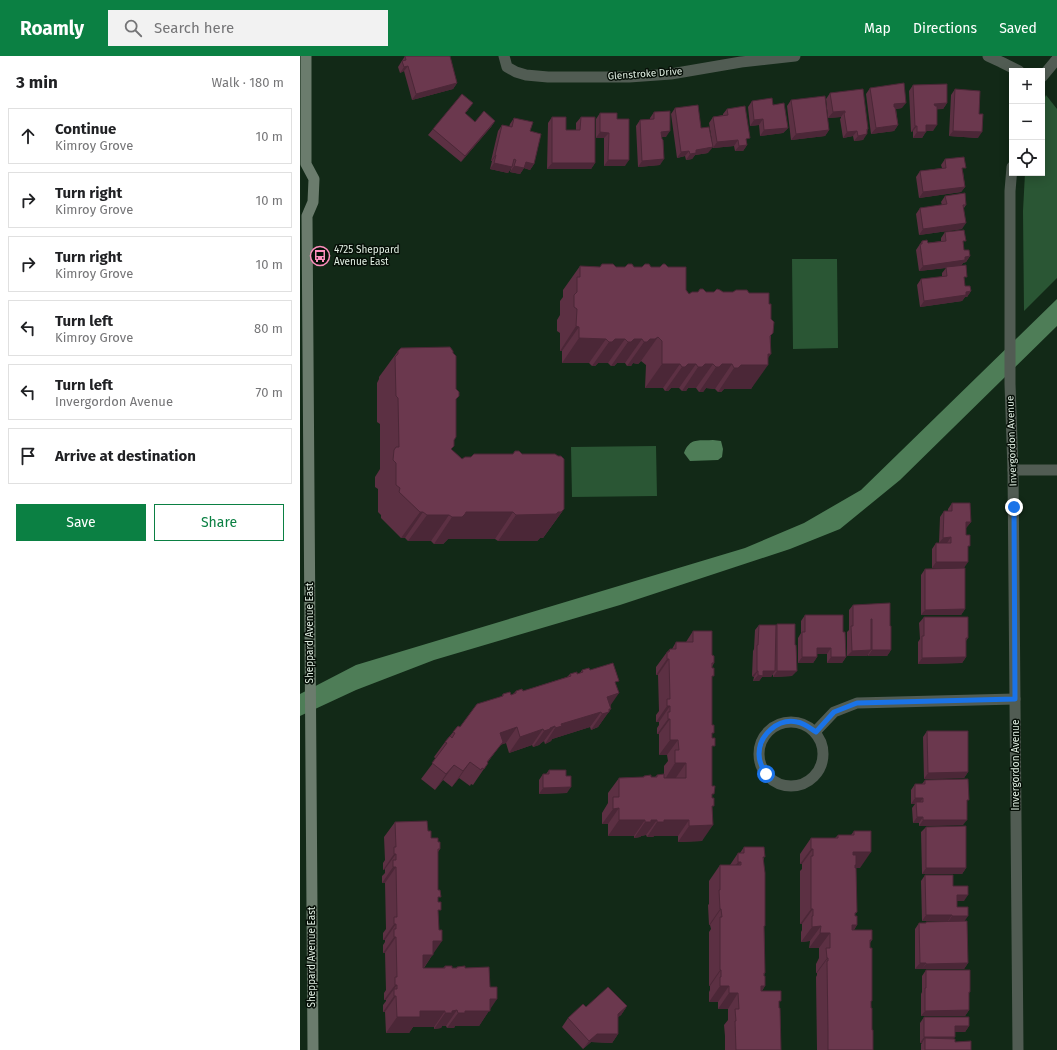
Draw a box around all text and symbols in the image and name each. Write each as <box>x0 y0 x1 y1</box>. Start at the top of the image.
search box <box>108 10 388 46</box>
text: Roamly <box>20 17 84 40</box>
icon: search <box>122 17 144 39</box>
text: Search here <box>154 19 234 37</box>
text: Map <box>864 20 891 37</box>
text: Directions <box>913 20 977 37</box>
text: Saved <box>999 20 1037 37</box>
street label: Glenstroke Drive <box>607 65 683 83</box>
map controls <box>1009 68 1045 176</box>
button: + <box>1009 68 1045 104</box>
text: 3 min <box>16 72 58 93</box>
text: Walk · 180 m <box>212 75 284 90</box>
button: − <box>1009 104 1045 140</box>
text: Continue <box>55 120 116 138</box>
icon: ahead <box>17 125 39 147</box>
text: 10 m <box>256 129 283 144</box>
text: Kimroy Grove <box>55 138 133 153</box>
button: locate <box>1009 140 1045 176</box>
text: Turn right <box>55 184 122 202</box>
icon: right <box>17 189 39 211</box>
text: 10 m <box>256 193 283 208</box>
text: Kimroy Grove <box>55 202 133 217</box>
place label: 4725 Sheppard Avenue East <box>334 244 400 268</box>
bus stop icon: 4725 Sheppard Avenue East <box>309 245 331 267</box>
text: Turn right <box>55 248 122 266</box>
icon: right <box>17 253 39 275</box>
text: 10 m <box>256 257 283 272</box>
text: Kimroy Grove <box>55 266 133 281</box>
text: Turn left <box>55 312 113 330</box>
icon: left <box>17 317 39 339</box>
text: 80 m <box>254 321 283 336</box>
text: Kimroy Grove <box>55 330 133 345</box>
text: Turn left <box>55 376 113 394</box>
icon: left <box>17 381 39 403</box>
text: 70 m <box>256 385 283 400</box>
text: Invergordon Avenue <box>55 394 173 409</box>
street label: Invergordon Avenue <box>1004 395 1020 487</box>
icon: arrive <box>17 445 39 467</box>
text: Arrive at destination <box>55 447 196 465</box>
route end <box>1005 498 1023 516</box>
button: Save <box>16 504 146 541</box>
button: Share <box>154 504 284 541</box>
street label: Sheppard Avenue East <box>304 582 316 683</box>
street label: Invergordon Avenue <box>1010 720 1022 810</box>
route start <box>757 765 775 783</box>
street label: Sheppard Avenue East <box>306 906 318 1007</box>

